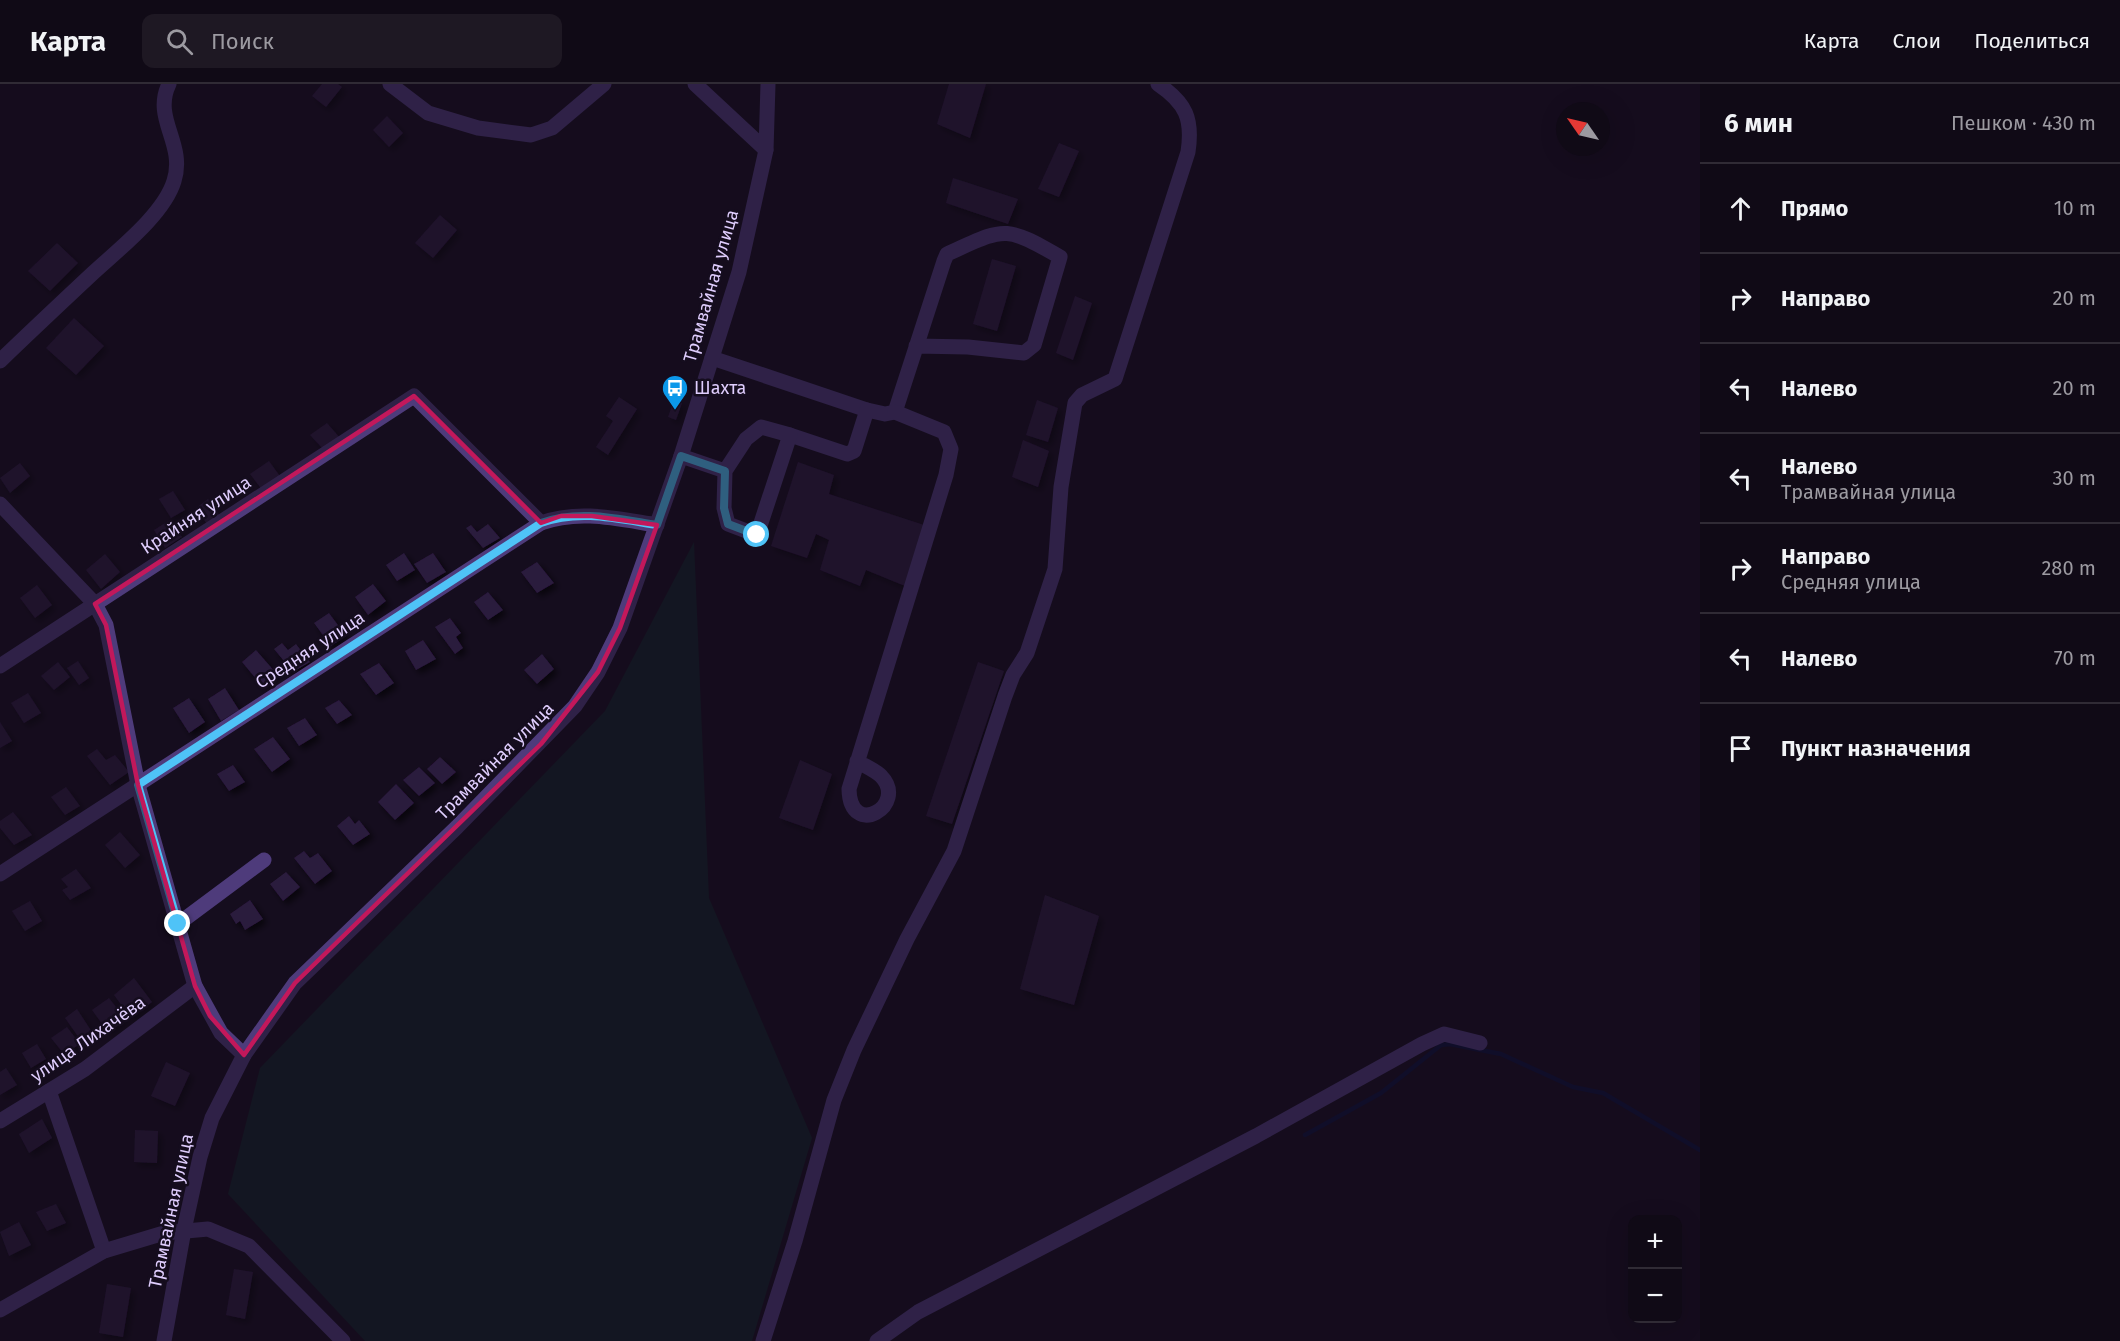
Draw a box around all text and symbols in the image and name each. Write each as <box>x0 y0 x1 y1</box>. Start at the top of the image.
search box <box>142 14 562 68</box>
text: Карта <box>30 25 106 58</box>
icon: search <box>163 25 196 58</box>
text: Поиск <box>211 28 274 55</box>
text: Карта <box>1804 28 1860 54</box>
text: Слои <box>1893 28 1941 54</box>
text: Поделиться <box>1974 28 2090 54</box>
north arrow <box>1556 102 1610 156</box>
text: 6 мин <box>1724 108 1793 139</box>
text: Пешком · 430 m <box>1951 111 2096 135</box>
icon: ahead <box>1724 192 1757 225</box>
text: Прямо <box>1781 195 1848 222</box>
text: 10 m <box>2054 196 2096 220</box>
street label: Трамвайная улица <box>679 207 743 365</box>
icon: right <box>1724 282 1757 315</box>
text: Направо <box>1781 285 1870 312</box>
text: 20 m <box>2053 286 2096 310</box>
icon: left <box>1724 372 1757 405</box>
bus stop icon: Шахта <box>660 373 690 411</box>
text: Налево <box>1781 375 1857 402</box>
text: 20 m <box>2053 376 2096 400</box>
place label: Шахта <box>694 377 746 399</box>
text: Налево <box>1781 453 1857 480</box>
icon: left <box>1724 462 1757 495</box>
text: 30 m <box>2052 466 2096 490</box>
street label: Крайняя улица <box>137 471 255 559</box>
text: Трамвайная улица <box>1781 480 1956 504</box>
route start <box>743 521 769 547</box>
text: Направо <box>1781 543 1870 570</box>
icon: right <box>1724 552 1757 585</box>
text: 280 m <box>2041 556 2096 580</box>
text: Средняя улица <box>1781 570 1921 594</box>
street label: Средняя улица <box>251 606 369 694</box>
icon: left <box>1724 642 1757 675</box>
text: Налево <box>1781 645 1857 672</box>
text: 70 m <box>2054 646 2096 670</box>
street label: Трамвайная улица <box>432 698 558 824</box>
icon: arrive <box>1724 732 1757 765</box>
text: Пункт назначения <box>1781 735 1971 762</box>
route end <box>164 910 190 936</box>
street label: улица Лихачёва <box>26 991 150 1087</box>
street label: Трамвайная улица <box>144 1132 198 1290</box>
map controls <box>1628 1215 1682 1323</box>
button: + <box>1628 1215 1682 1269</box>
button: − <box>1628 1269 1682 1323</box>

